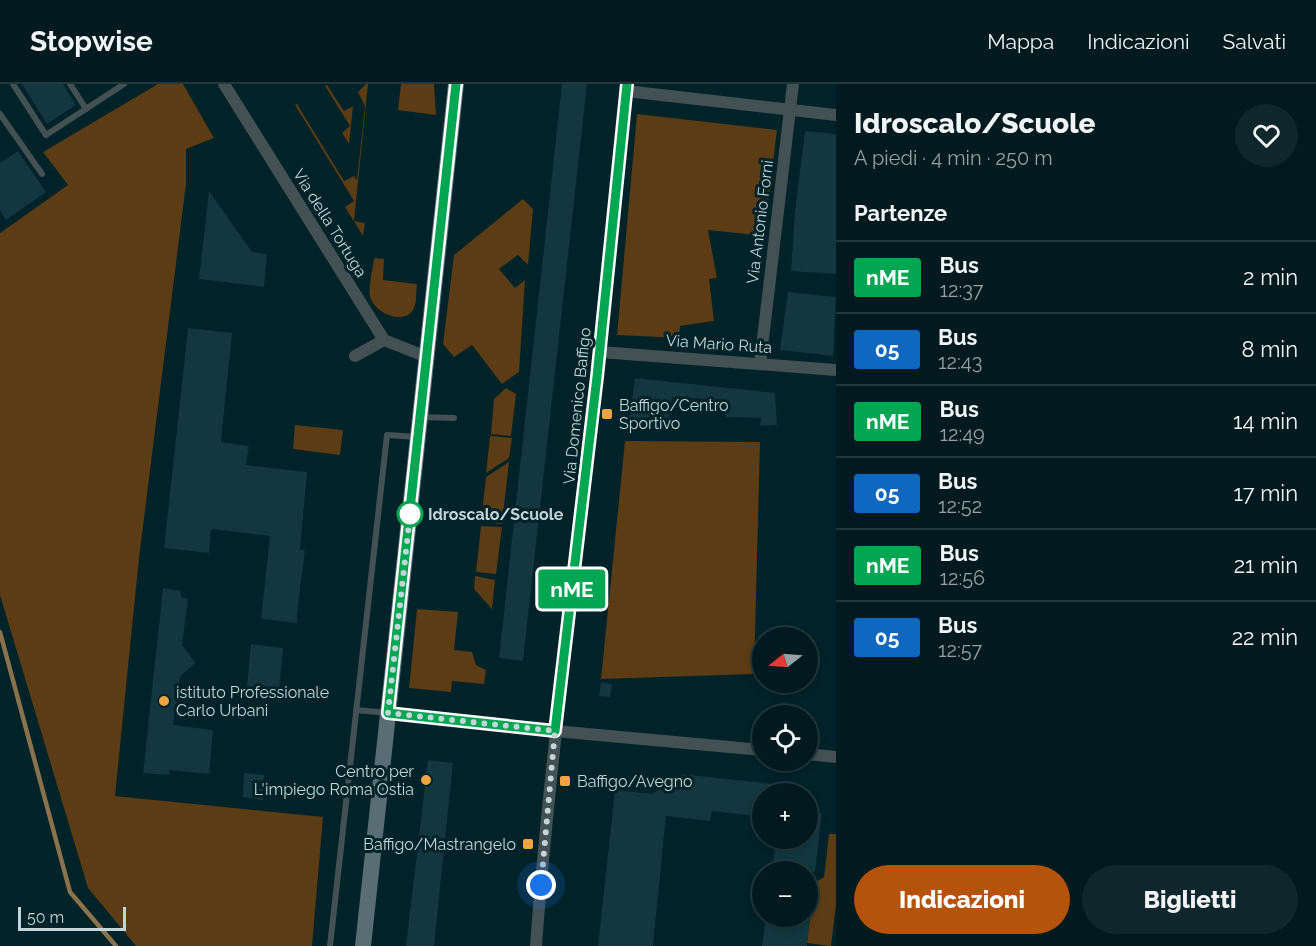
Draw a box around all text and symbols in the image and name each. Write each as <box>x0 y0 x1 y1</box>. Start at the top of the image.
text: Stopwise <box>30 25 153 58</box>
text: Mappa <box>987 29 1054 54</box>
text: Indicazioni <box>1087 29 1190 54</box>
text: Salvati <box>1223 29 1286 54</box>
button: heart <box>1235 104 1298 167</box>
text: Idroscalo/Scuole <box>854 107 1095 140</box>
text: A piedi · 4 min · 250 m <box>854 146 1053 170</box>
street label: Via Antonio Forni <box>743 159 777 285</box>
street label: Via della Tortuga <box>289 165 371 281</box>
text: Partenze <box>854 200 947 226</box>
text: Bus <box>939 252 979 278</box>
text: 2 min <box>1243 264 1298 290</box>
text: nME <box>866 265 909 290</box>
text: 12:37 <box>939 278 983 302</box>
text: Bus <box>938 324 977 350</box>
street label: Via Domenico Baffigo <box>559 327 595 485</box>
street label: Via Mario Ruta <box>665 331 773 357</box>
text: 8 min <box>1242 336 1298 362</box>
text: 05 <box>875 337 899 362</box>
text: 12:43 <box>938 350 982 374</box>
place label: Baffigo/Centro Sportivo <box>619 396 729 433</box>
text: Bus <box>939 396 979 422</box>
marker: Baffigo/Centro Sportivo <box>600 407 614 421</box>
text: 14 min <box>1233 408 1298 434</box>
text: nME <box>866 409 909 434</box>
text: 12:49 <box>939 422 985 446</box>
text: Bus <box>938 468 977 494</box>
text: 17 min <box>1233 480 1298 506</box>
text: 05 <box>875 481 899 506</box>
text: 12:52 <box>938 494 982 518</box>
marker: Idroscalo/Scuole <box>397 501 423 527</box>
place label: Idroscalo/Scuole <box>428 505 564 524</box>
text: Bus <box>939 540 979 566</box>
text: 21 min <box>1234 552 1298 578</box>
text: nME <box>866 553 909 578</box>
text: 12:56 <box>939 566 985 590</box>
line badge: nME <box>538 570 606 608</box>
text: nME <box>550 577 594 602</box>
text: Bus <box>938 612 977 638</box>
text: 22 min <box>1232 624 1298 650</box>
text: 05 <box>875 625 899 650</box>
north arrow <box>752 627 818 693</box>
map controls <box>752 627 818 927</box>
text: 12:57 <box>938 638 982 662</box>
place label: istituto Professionale Carlo Urbani <box>176 683 329 720</box>
marker: istituto Professionale Carlo Urbani <box>157 694 171 708</box>
button: locate <box>752 705 818 771</box>
place label: Centro per L'impiego Roma Ostia <box>254 762 414 799</box>
place label: Baffigo/Avegno <box>577 772 693 791</box>
marker: Centro per L'impiego Roma Ostia <box>419 773 433 787</box>
marker: Baffigo/Avegno <box>558 774 572 788</box>
button: + <box>752 783 818 849</box>
place label: Baffigo/Mastrangelo <box>363 835 516 854</box>
marker: Baffigo/Mastrangelo <box>521 837 535 851</box>
button: − <box>752 861 818 927</box>
button: Indicazioni <box>854 865 1070 934</box>
button: Biglietti <box>1082 865 1298 934</box>
your location <box>526 870 556 900</box>
scale bar <box>18 904 126 932</box>
text: 50 m <box>27 908 64 927</box>

